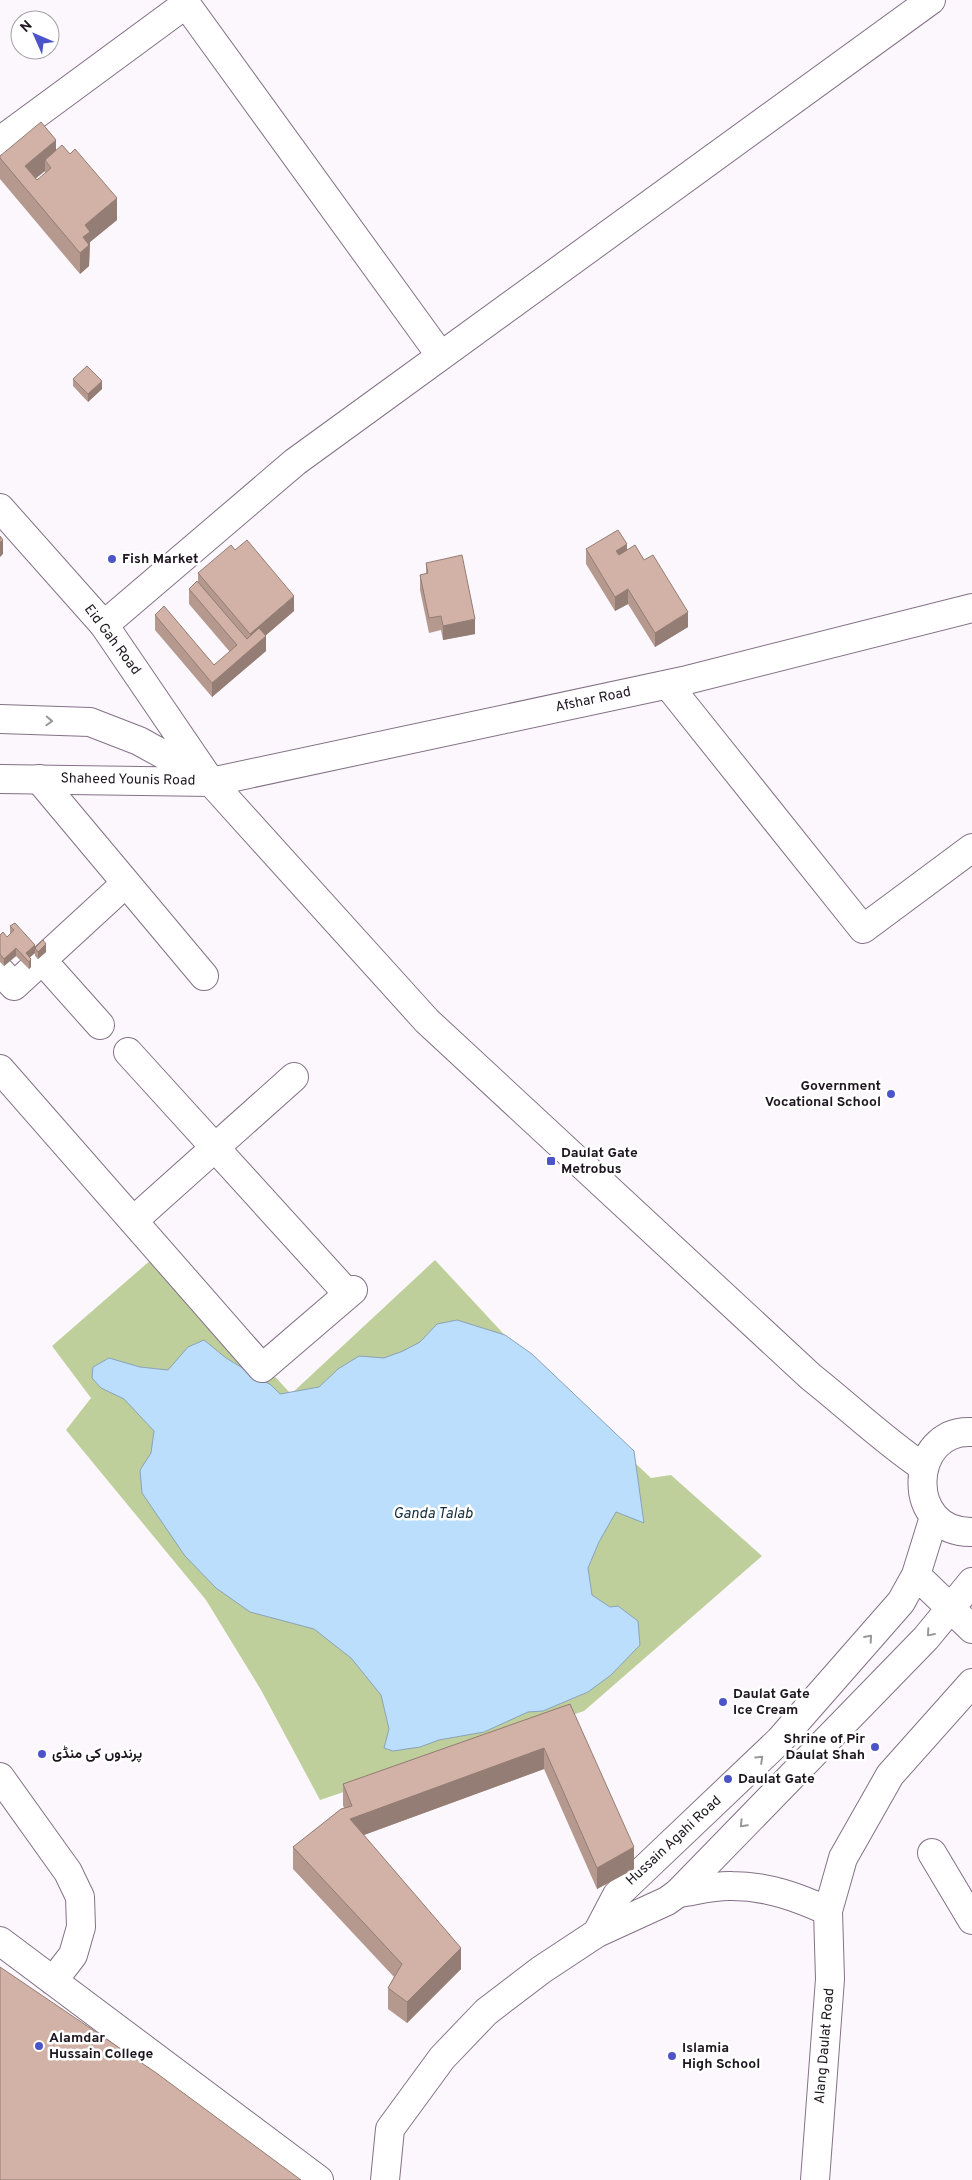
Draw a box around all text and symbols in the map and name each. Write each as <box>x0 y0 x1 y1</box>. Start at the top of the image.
north arrow <box>10 10 60 60</box>
text: N <box>17 17 36 36</box>
place label: Fish Market <box>122 551 198 568</box>
marker: Fish Market <box>106 553 118 565</box>
street label: Eid Gah Road <box>80 601 144 679</box>
street label: Afshar Road <box>554 684 632 716</box>
one-way arrow <box>45 715 53 726</box>
street label: Shaheed Younis Road <box>60 770 196 790</box>
place label: Government Vocational School <box>765 1078 881 1111</box>
marker: Government Vocational School <box>885 1088 897 1100</box>
place label: Daulat Gate Metrobus <box>561 1145 638 1178</box>
marker: Daulat Gate Metrobus <box>545 1155 557 1167</box>
water label: Ganda Talab <box>393 1505 474 1524</box>
one-way arrow <box>927 1628 936 1637</box>
one-way arrow <box>863 1634 872 1643</box>
place label: Daulat Gate Ice Cream <box>733 1686 810 1719</box>
marker: Daulat Gate Ice Cream <box>717 1696 729 1708</box>
place label: Shrine of Pir Daulat Shah <box>784 1731 865 1764</box>
marker: Shrine of Pir Daulat Shah <box>869 1741 881 1753</box>
place label: پرندوں کی منڈی <box>52 1745 142 1763</box>
marker: پرندوں کی منڈی <box>36 1748 48 1760</box>
one-way arrow <box>755 1756 764 1765</box>
place label: Daulat Gate <box>738 1771 815 1788</box>
marker: Daulat Gate <box>722 1773 734 1785</box>
street label: Hussain Agahi Road <box>623 1792 725 1890</box>
one-way arrow <box>740 1819 749 1828</box>
street label: Alang Daulat Road <box>811 1987 839 2105</box>
place label: Alamdar Hussain College <box>49 2030 154 2063</box>
marker: Alamdar Hussain College <box>33 2040 45 2052</box>
place label: Islamia High School <box>682 2040 760 2073</box>
marker: Islamia High School <box>666 2050 678 2062</box>

